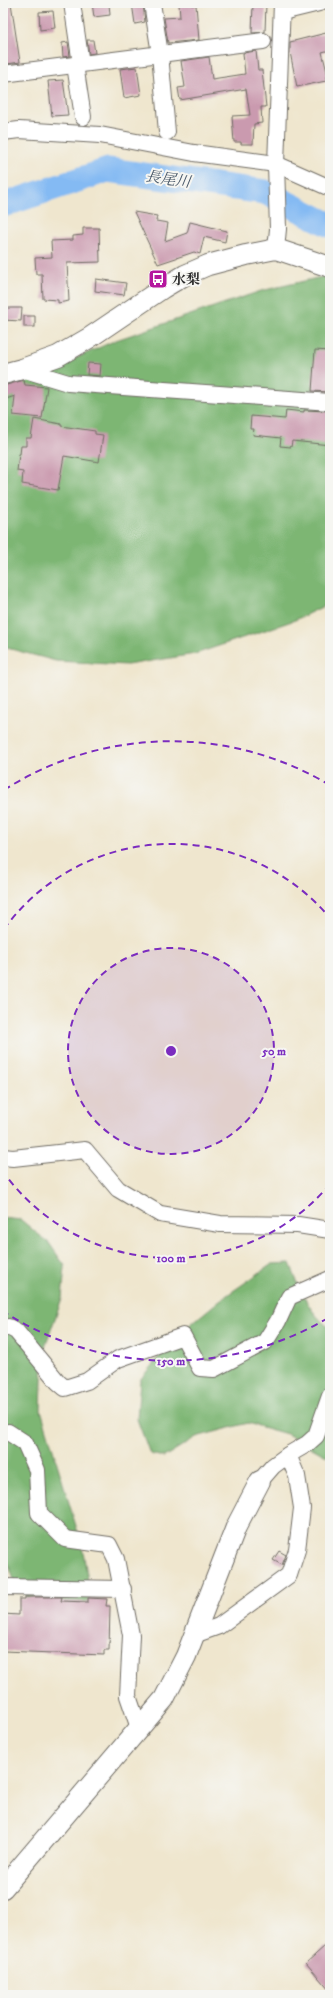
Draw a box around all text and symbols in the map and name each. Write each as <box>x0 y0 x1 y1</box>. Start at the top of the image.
water label: 長尾川 <box>144 167 194 192</box>
bus stop icon: 水梨 <box>147 268 169 290</box>
place label: 水梨 <box>172 271 200 289</box>
centre of rings <box>164 1044 178 1058</box>
text: 50 m <box>261 1044 286 1059</box>
text: 100 m <box>157 1251 185 1266</box>
text: 150 m <box>157 1354 185 1369</box>

